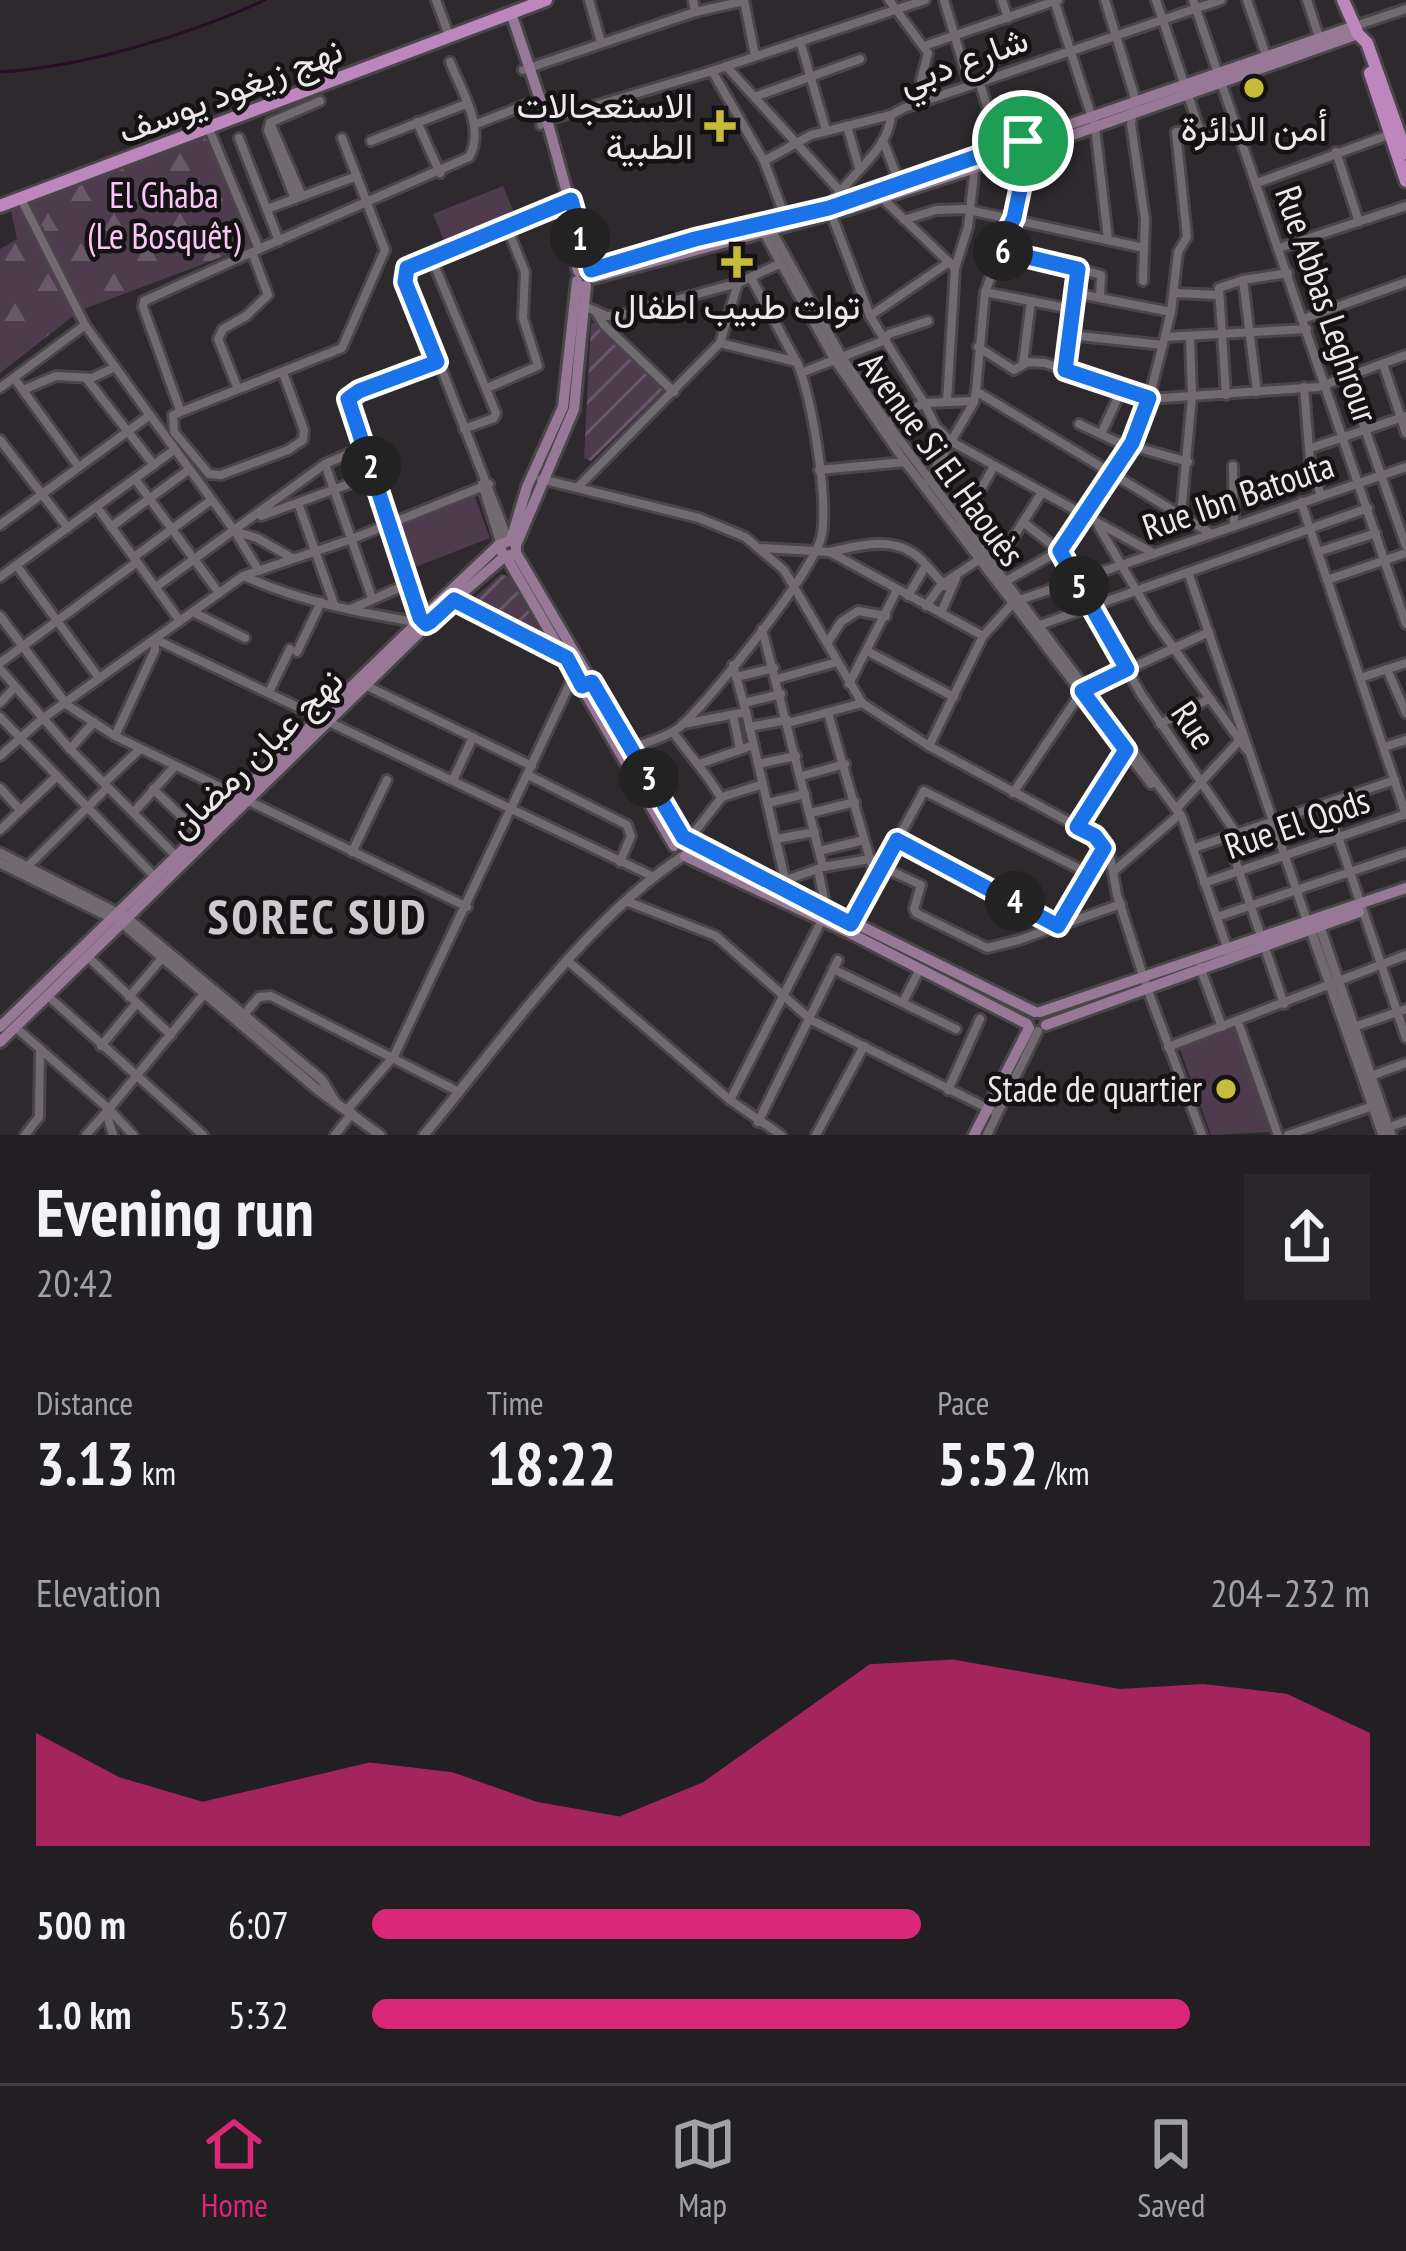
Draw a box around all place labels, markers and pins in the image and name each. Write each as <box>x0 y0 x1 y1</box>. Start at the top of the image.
marker: أمن الدائرة <box>1241 75 1267 101</box>
place label: الاستعجالات الطبية <box>516 81 693 169</box>
pin <box>972 90 1074 192</box>
place label: أمن الدائرة <box>1181 104 1327 151</box>
marker: الاستعجالات الطبية <box>704 110 736 142</box>
pin: 1 <box>550 208 610 268</box>
pin: 6 <box>973 221 1033 281</box>
marker: توات طبيب اطفال <box>721 246 753 278</box>
place label: توات طبيب اطفال <box>614 282 860 329</box>
pin: 2 <box>341 436 401 496</box>
pin: 5 <box>1049 556 1109 616</box>
pin: 3 <box>619 748 679 808</box>
pin: 4 <box>985 871 1045 931</box>
place label: Stade de quartier <box>987 1065 1202 1112</box>
marker: Stade de quartier <box>1213 1076 1239 1102</box>

